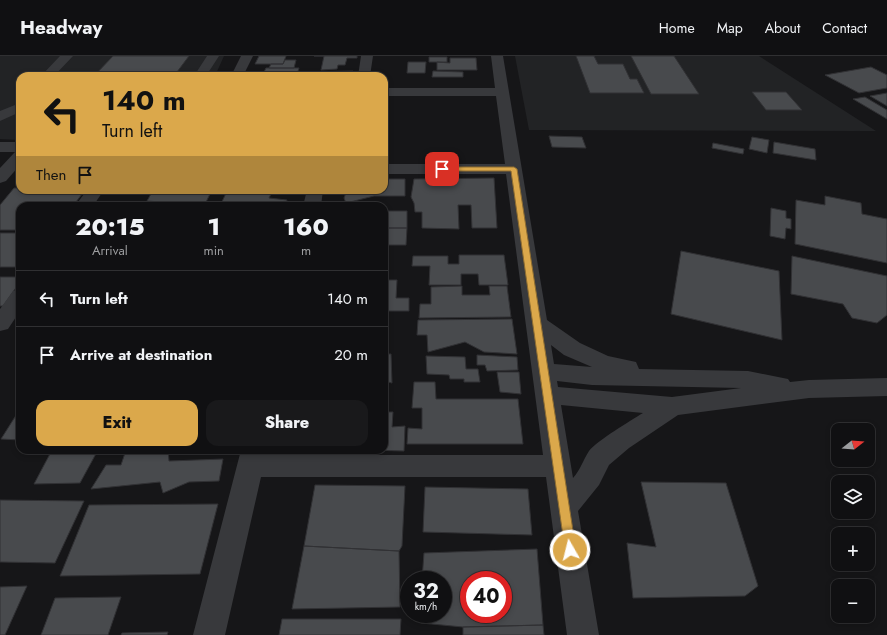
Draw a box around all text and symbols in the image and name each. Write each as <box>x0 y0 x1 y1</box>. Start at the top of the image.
text: Headway <box>20 14 102 41</box>
text: Home <box>659 18 695 38</box>
text: Map <box>717 18 743 38</box>
text: About <box>765 18 800 38</box>
text: Contact <box>822 18 867 38</box>
text: 140 m <box>102 80 186 121</box>
icon: left <box>36 88 88 140</box>
text: Turn left <box>102 118 162 144</box>
pin <box>425 152 459 186</box>
icon: arrive <box>431 158 453 180</box>
text: Then <box>36 164 66 186</box>
icon: arrive <box>74 164 96 186</box>
text: 20:15 <box>75 209 144 244</box>
text: 1 <box>207 209 220 244</box>
text: 160 <box>283 209 329 244</box>
text: Arrival <box>92 241 128 260</box>
text: min <box>204 241 224 260</box>
text: m <box>301 241 311 260</box>
icon: left <box>36 288 58 310</box>
text: Turn left <box>70 288 128 310</box>
text: 140 m <box>327 288 368 310</box>
icon: arrive <box>36 344 58 366</box>
text: Arrive at destination <box>70 344 212 366</box>
text: 20 m <box>334 344 368 366</box>
button: Exit <box>36 400 198 446</box>
button: Share <box>206 400 368 446</box>
north arrow <box>831 423 875 467</box>
map controls <box>831 423 875 623</box>
button: layers <box>831 475 875 519</box>
button: + <box>831 527 875 571</box>
position arrow <box>549 529 591 571</box>
speed limit sign: 40 <box>460 571 512 623</box>
text: 32 <box>413 577 439 606</box>
button: − <box>831 579 875 623</box>
text: km/h <box>415 599 437 614</box>

